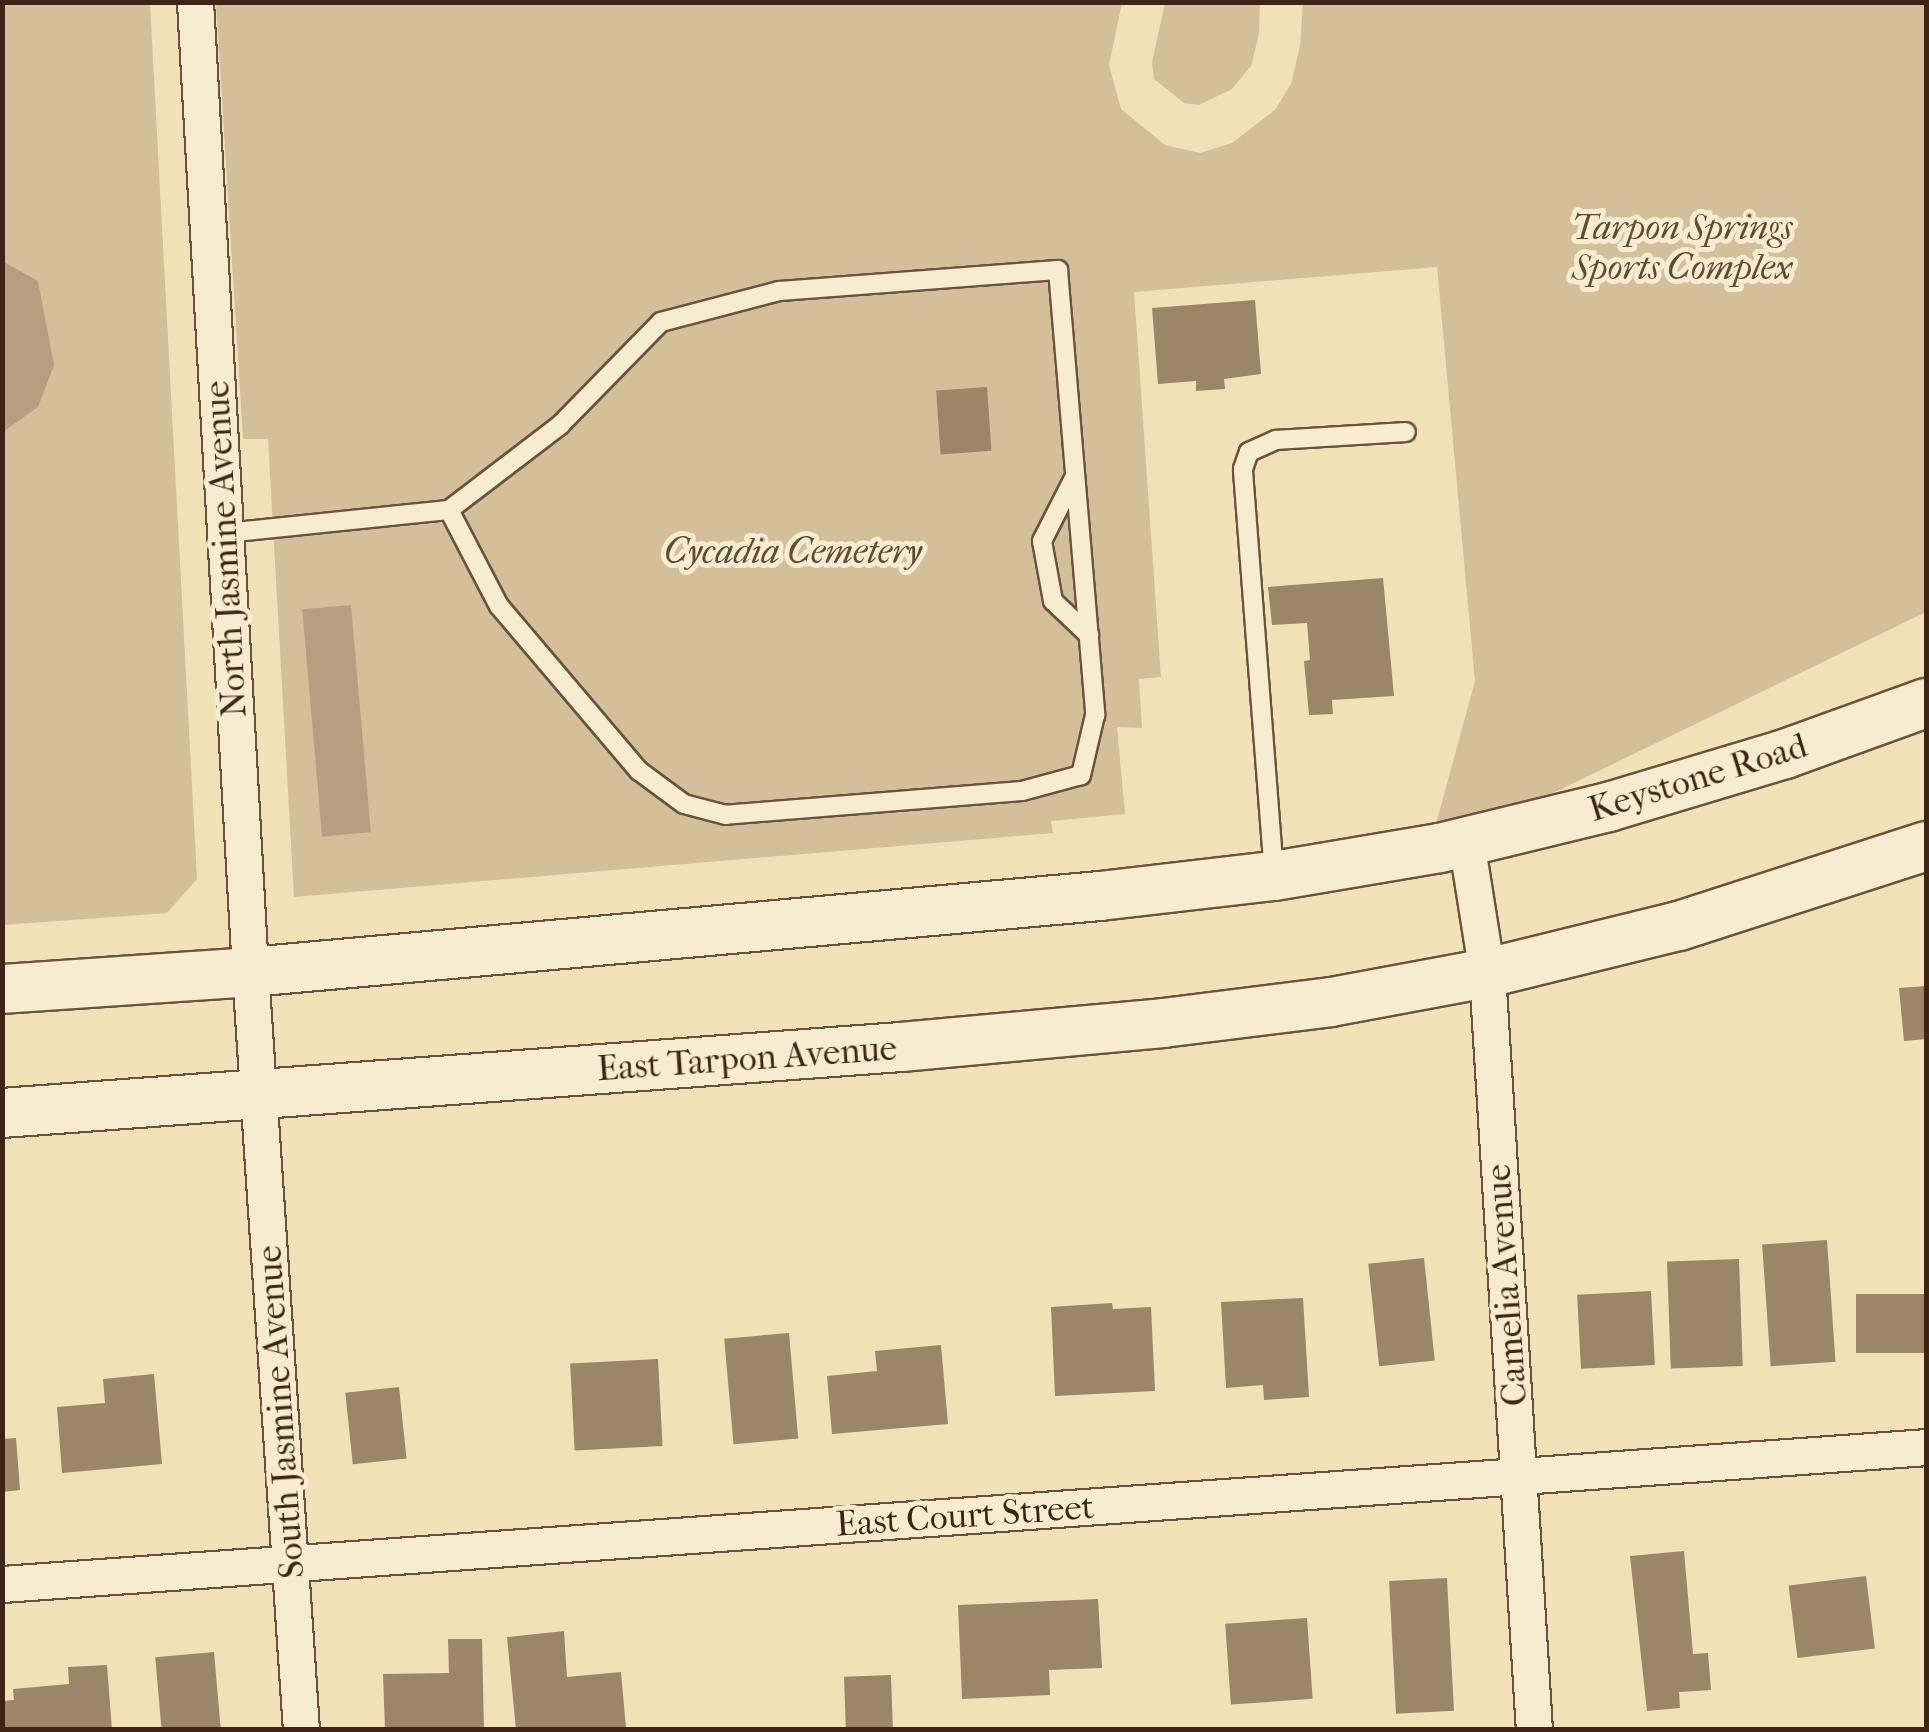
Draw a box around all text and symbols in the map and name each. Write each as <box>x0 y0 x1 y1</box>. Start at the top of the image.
park label: Tarpon Springs Sports Complex <box>1571 207 1793 289</box>
street label: North Jasmine Avenue <box>196 380 256 718</box>
park label: Cycadia Cemetery <box>664 531 922 573</box>
street label: Keystone Road <box>1584 725 1812 831</box>
street label: East Tarpon Avenue <box>596 1028 898 1090</box>
street label: Camelia Avenue <box>1478 1163 1536 1407</box>
street label: South Jasmine Avenue <box>248 1244 314 1580</box>
street label: East Court Street <box>834 1486 1096 1546</box>

